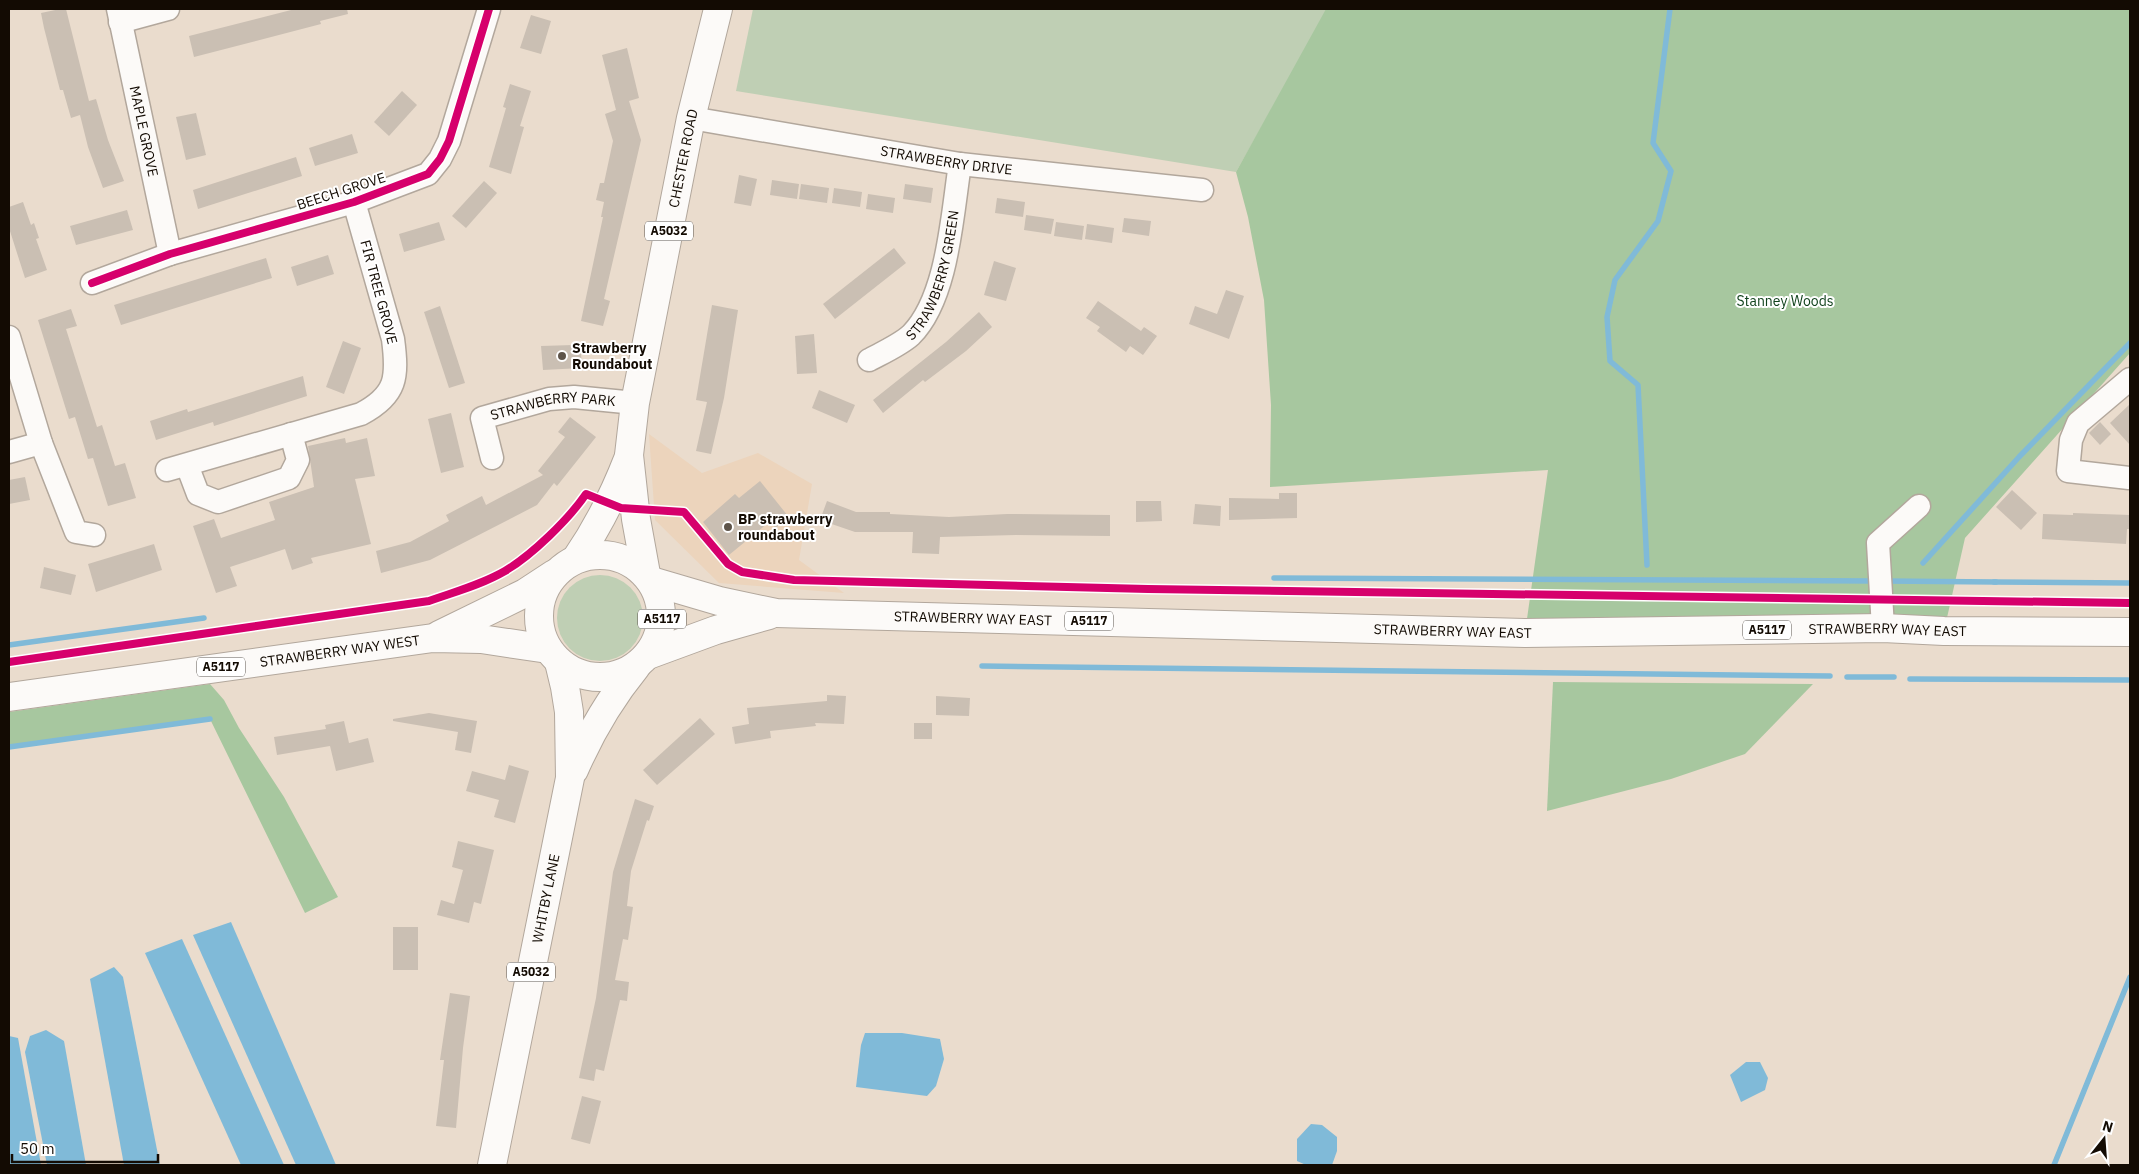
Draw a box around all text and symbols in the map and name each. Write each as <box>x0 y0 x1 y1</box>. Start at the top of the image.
street label: MAPLE GROVE <box>126 84 162 178</box>
street label: CHESTER ROAD <box>665 107 702 209</box>
street label: STRAWBERRY DRIVE <box>879 142 1013 179</box>
street label: BEECH GROVE <box>294 168 388 214</box>
street label: STRAWBERRY GREEN <box>902 209 963 344</box>
road number: A5032 <box>645 222 693 240</box>
street label: FIR TREE GROVE <box>356 238 402 346</box>
park label: Stanney Woods <box>1736 292 1834 310</box>
place label: Strawberry Roundabout <box>572 339 652 373</box>
marker: Strawberry Roundabout <box>556 350 568 362</box>
street label: STRAWBERRY PARK <box>488 388 617 424</box>
place label: BP strawberry roundabout <box>738 510 833 544</box>
marker: BP strawberry roundabout <box>722 521 734 533</box>
street label: STRAWBERRY WAY EAST <box>894 607 1052 629</box>
road number: A5117 <box>638 610 686 628</box>
road number: A5117 <box>1065 612 1113 630</box>
street label: STRAWBERRY WAY EAST <box>1808 619 1967 640</box>
street label: STRAWBERRY WAY EAST <box>1373 620 1532 642</box>
road number: A5117 <box>1743 620 1791 640</box>
street label: STRAWBERRY WAY WEST <box>259 631 421 671</box>
road number: A5117 <box>197 658 245 676</box>
street label: WHITBY LANE <box>528 852 564 945</box>
road number: A5032 <box>507 962 555 982</box>
north arrow <box>2079 1114 2129 1164</box>
text: N <box>2100 1116 2115 1137</box>
scale bar <box>12 1132 159 1164</box>
text: 50 m <box>20 1139 55 1158</box>

